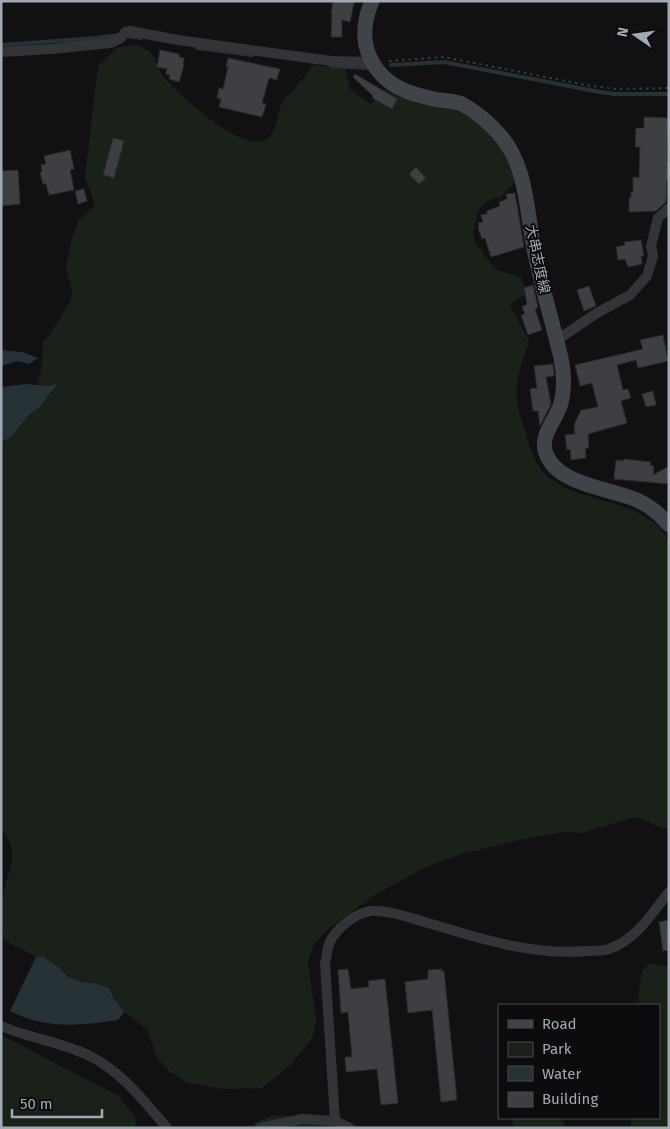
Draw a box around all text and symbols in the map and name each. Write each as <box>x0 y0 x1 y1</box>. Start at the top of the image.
north arrow <box>610 10 660 60</box>
text: N <box>613 26 632 39</box>
street label: 大串志度線 <box>522 223 553 295</box>
legend <box>498 1004 660 1119</box>
text: Road <box>542 1015 577 1033</box>
text: Park <box>542 1040 572 1058</box>
text: Water <box>542 1065 581 1083</box>
scale bar <box>12 1086 102 1118</box>
text: Building <box>542 1090 598 1108</box>
text: 50 m <box>20 1095 53 1113</box>

